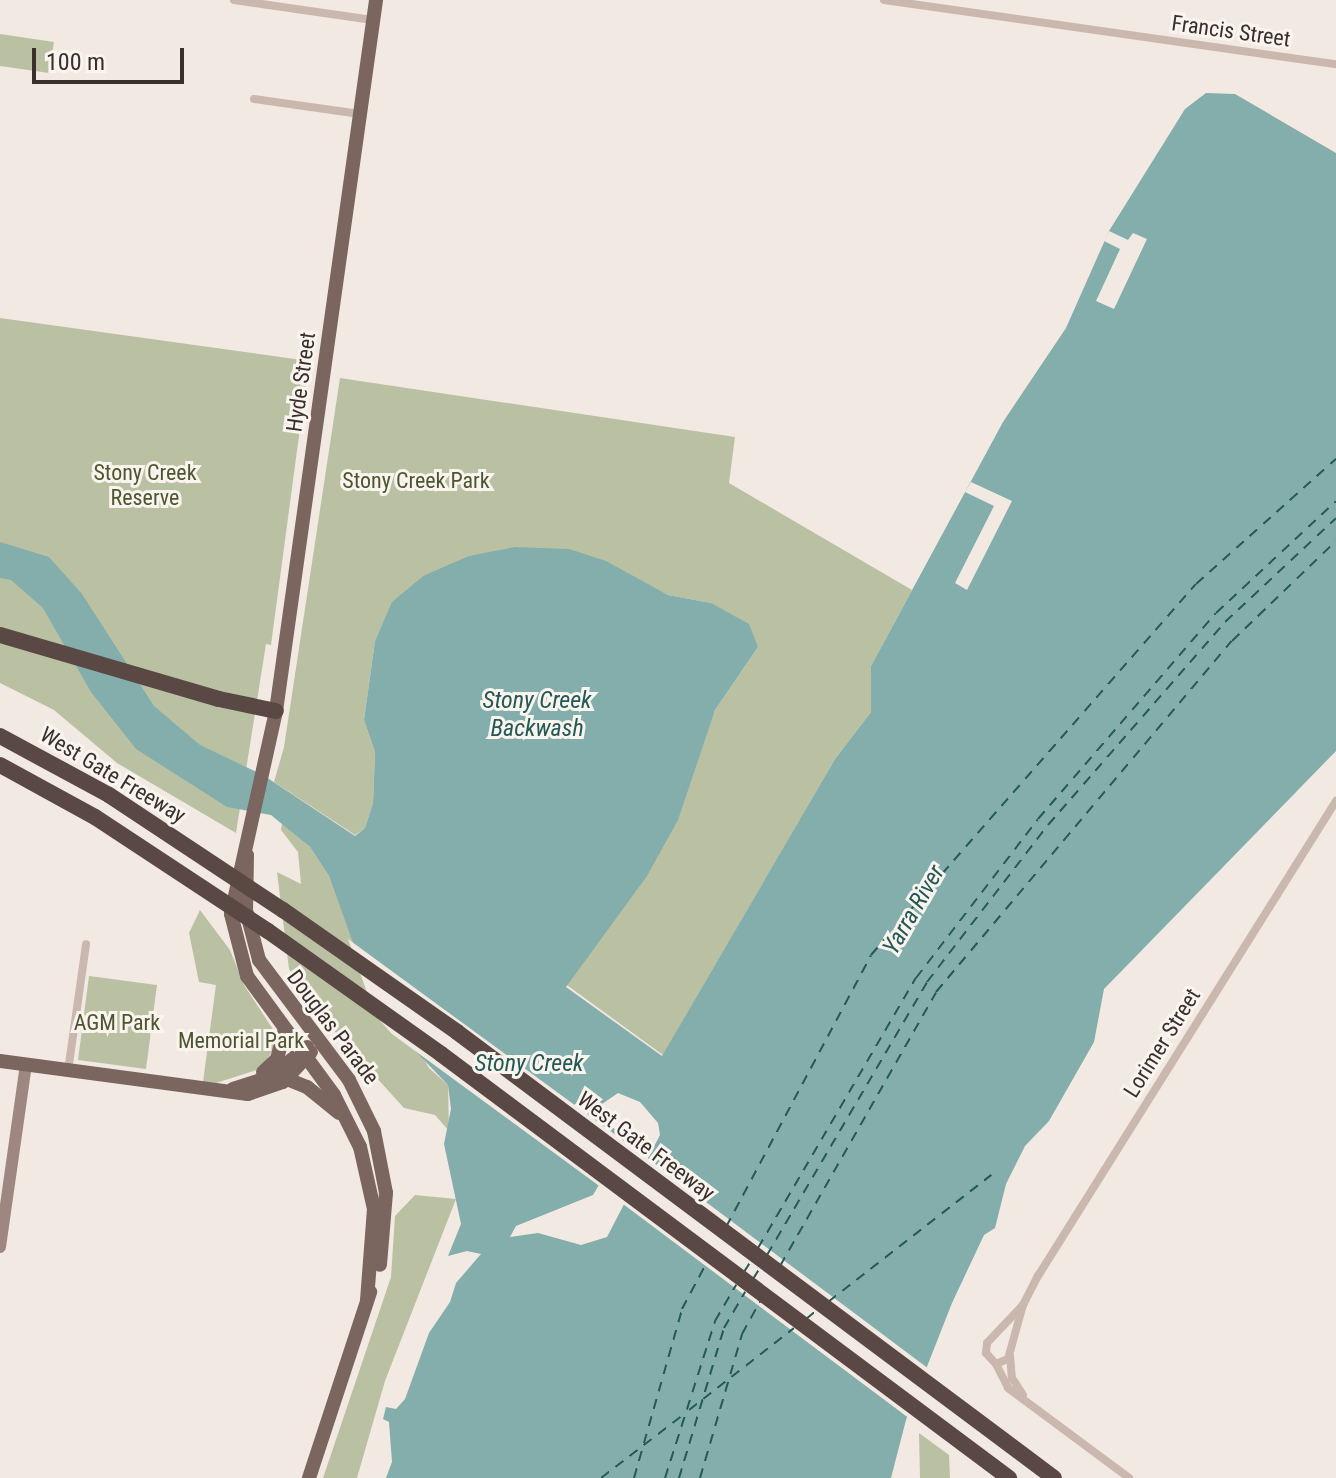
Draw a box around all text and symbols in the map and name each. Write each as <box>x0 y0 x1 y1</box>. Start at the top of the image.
street label: Francis Street <box>1170 10 1292 52</box>
scale bar <box>36 32 188 82</box>
text: 100 m <box>46 48 105 76</box>
street label: Hyde Street <box>281 330 321 434</box>
park label: Stony Creek Reserve <box>93 459 197 510</box>
park label: Stony Creek Park <box>342 468 490 494</box>
water label: Stony Creek Backwash <box>482 687 592 743</box>
street label: West Gate Freeway <box>35 721 191 829</box>
water label: Yarra River <box>877 860 951 960</box>
street label: Douglas Parade <box>281 965 385 1089</box>
street label: Lorimer Street <box>1118 984 1206 1102</box>
park label: AGM Park <box>74 1010 160 1036</box>
park label: Memorial Park <box>178 1028 304 1054</box>
water label: Stony Creek <box>474 1050 584 1078</box>
street label: West Gate Freeway <box>572 1086 720 1206</box>

